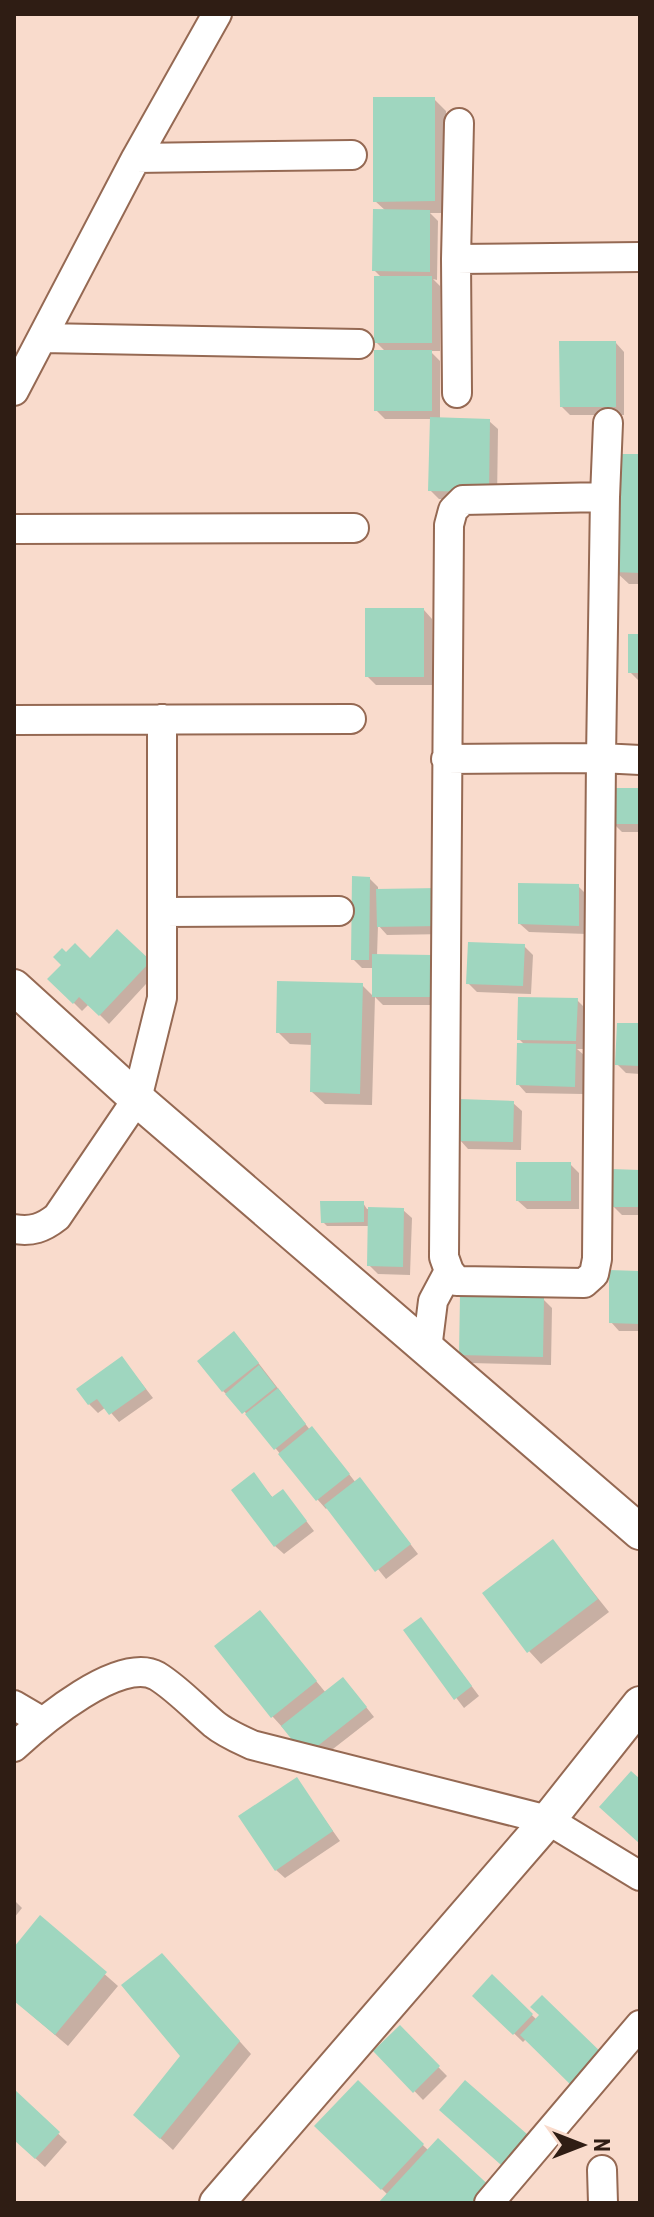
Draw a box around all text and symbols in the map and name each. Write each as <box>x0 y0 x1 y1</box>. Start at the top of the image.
north arrow <box>542 2105 622 2185</box>
text: N <box>589 2138 614 2152</box>

